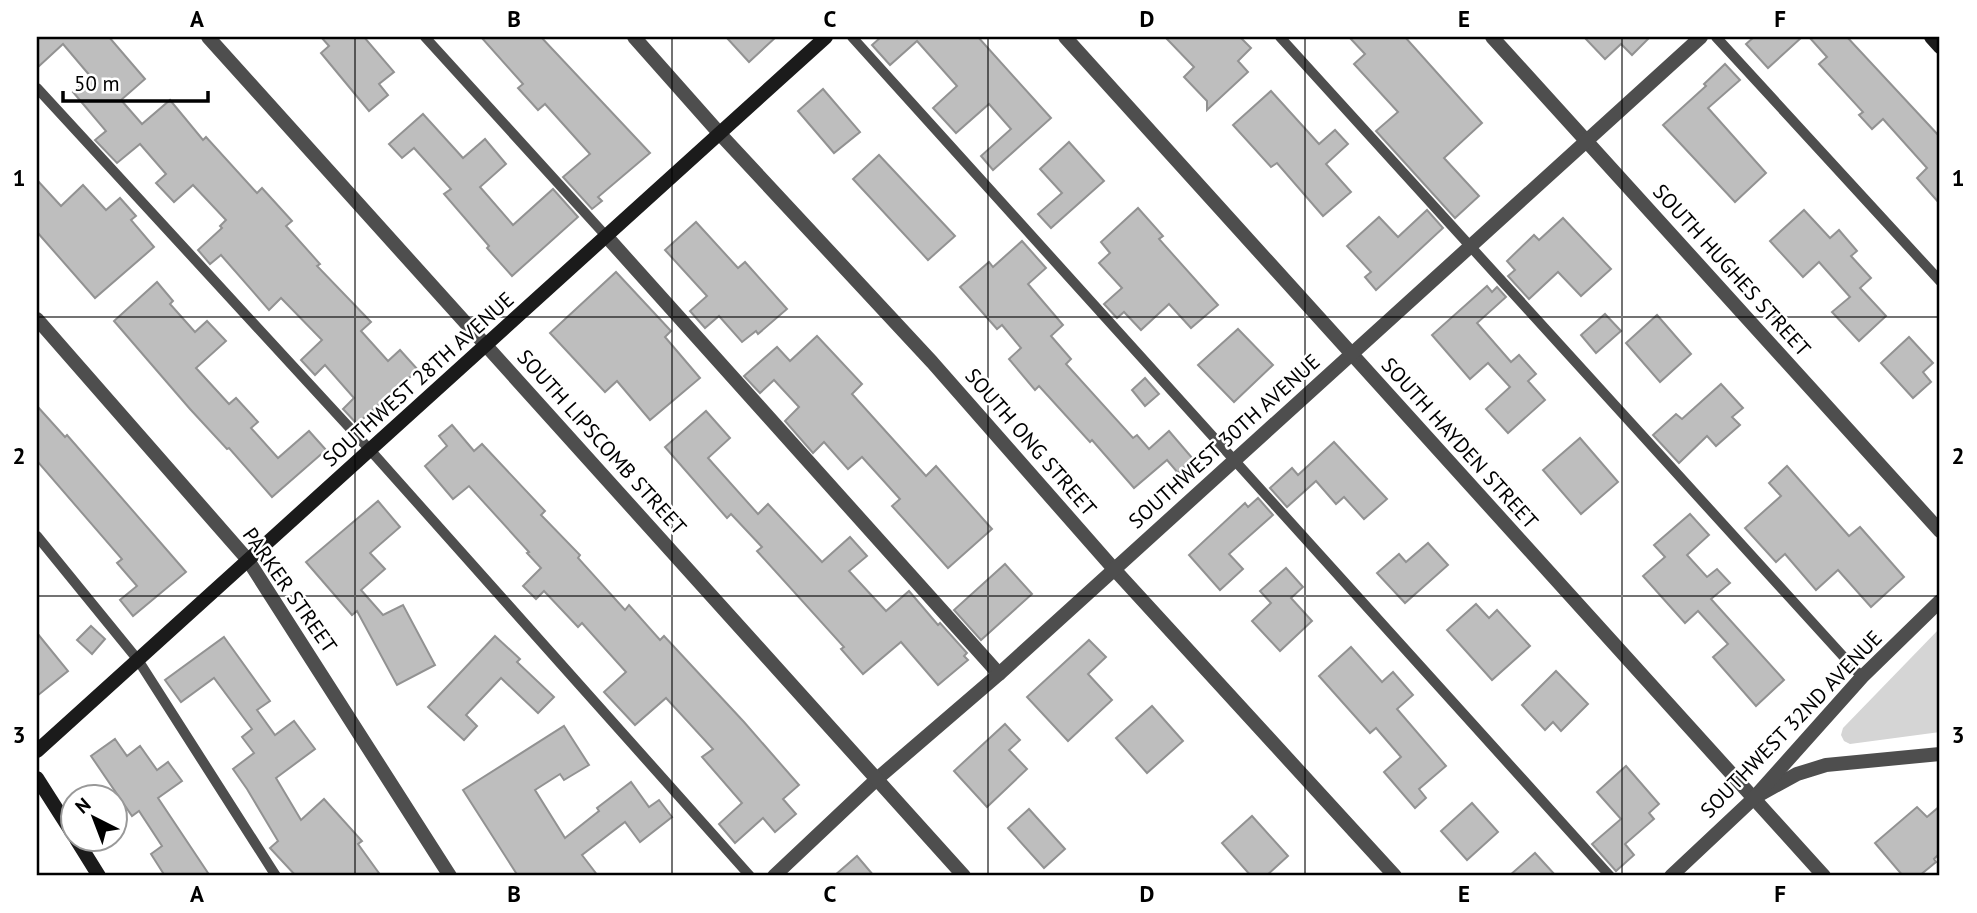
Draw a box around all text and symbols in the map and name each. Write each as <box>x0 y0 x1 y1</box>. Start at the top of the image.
text: A <box>190 4 204 33</box>
text: B <box>507 4 521 33</box>
text: C <box>824 4 837 33</box>
text: D <box>1140 4 1154 33</box>
text: E <box>1458 4 1470 33</box>
text: F <box>1774 4 1786 33</box>
scale bar <box>63 60 208 104</box>
text: 50 m <box>74 70 120 97</box>
text: 1 <box>12 163 26 192</box>
text: 1 <box>1951 163 1965 192</box>
street label: SOUTH HUGHES STREET <box>1647 178 1817 362</box>
street label: SOUTHWEST 28TH AVENUE <box>317 286 519 472</box>
street label: SOUTH LIPSCOMB STREET <box>512 344 693 541</box>
street label: SOUTHWEST 30TH AVENUE <box>1123 348 1325 534</box>
street label: SOUTH HAYDEN STREET <box>1376 352 1544 535</box>
street label: SOUTH ONG STREET <box>959 363 1103 522</box>
text: 2 <box>12 441 26 470</box>
text: 2 <box>1951 441 1965 470</box>
street label: PARKER STREET <box>237 522 343 658</box>
street label: SOUTHWEST 32ND AVENUE <box>1694 625 1888 823</box>
text: 3 <box>12 720 26 749</box>
text: 3 <box>1951 720 1965 749</box>
north arrow <box>60 783 130 853</box>
text: N <box>70 792 95 818</box>
text: A <box>190 879 204 908</box>
text: B <box>507 879 521 908</box>
text: C <box>824 879 837 908</box>
text: D <box>1140 879 1154 908</box>
text: E <box>1458 879 1470 908</box>
text: F <box>1774 879 1786 908</box>

